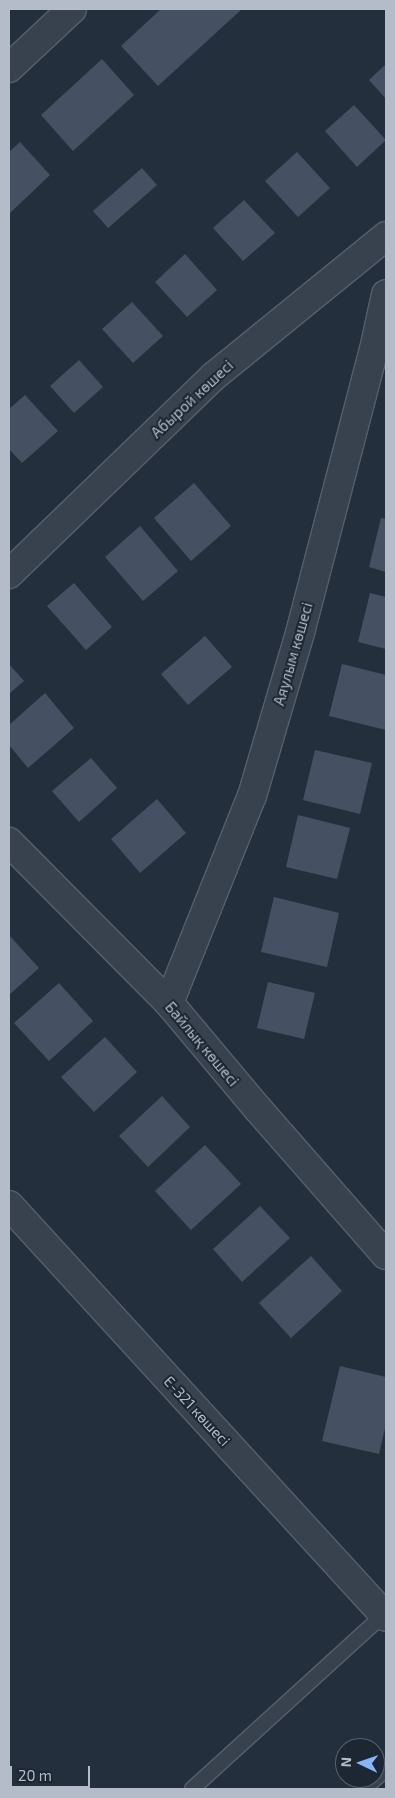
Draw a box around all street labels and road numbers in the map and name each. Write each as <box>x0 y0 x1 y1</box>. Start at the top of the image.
street label: Абырой көшесі <box>147 356 237 442</box>
street label: Аяулым көшесі <box>270 600 316 708</box>
street label: Байлық көшесі <box>161 998 243 1090</box>
street label: Е-321 көшесі <box>160 1372 234 1450</box>

